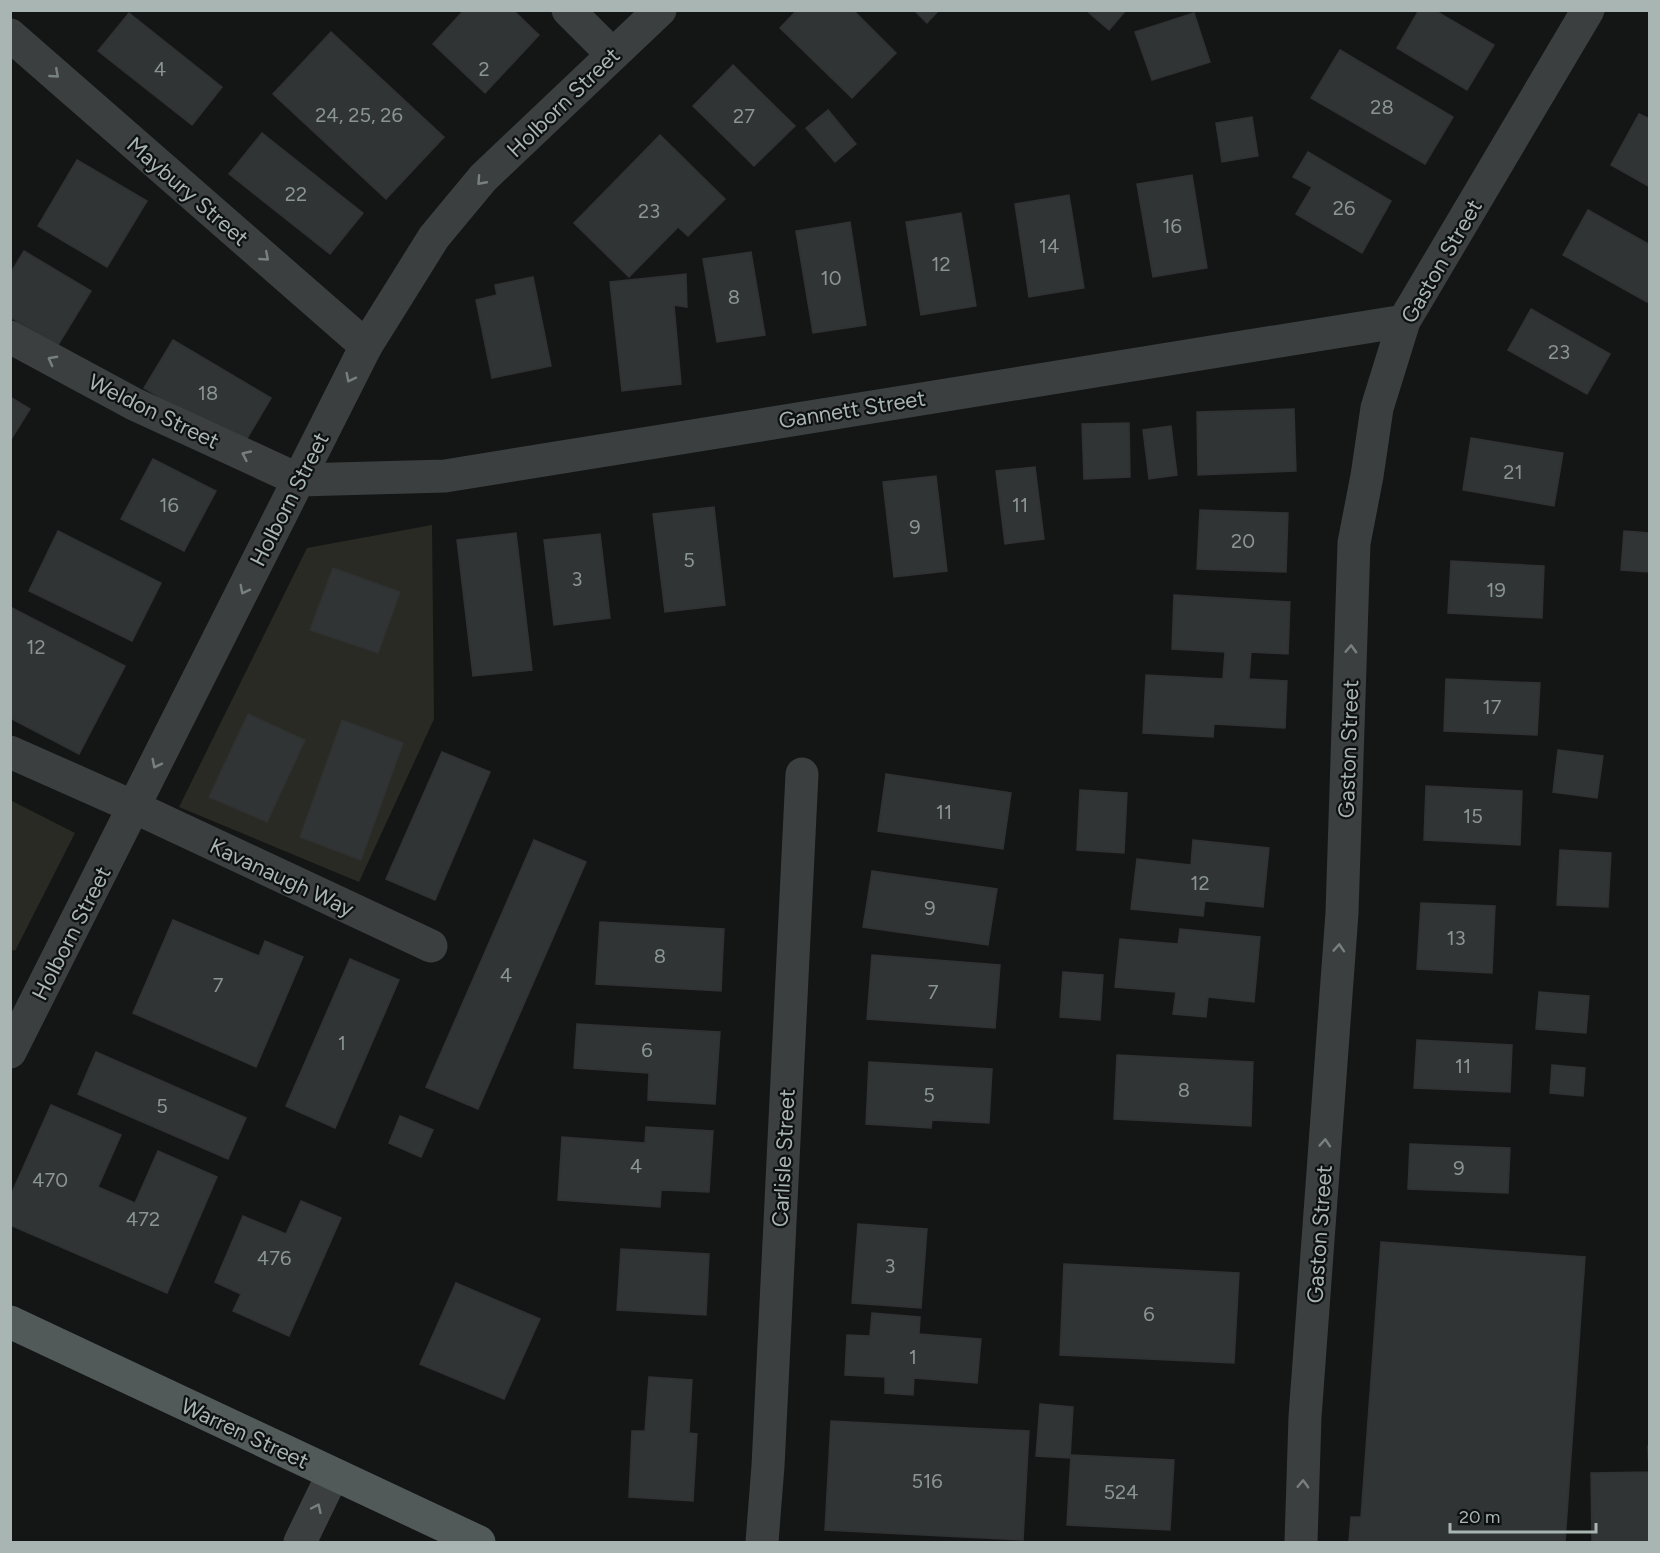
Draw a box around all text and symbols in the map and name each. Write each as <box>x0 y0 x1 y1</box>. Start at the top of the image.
street label: Holborn Street <box>501 42 625 163</box>
house number: 4 <box>154 57 166 81</box>
house number: 2 <box>478 57 490 81</box>
one-way arrow <box>48 67 59 78</box>
house number: 28 <box>1370 95 1394 119</box>
house number: 24, 25, 26 <box>315 103 403 127</box>
house number: 27 <box>733 104 755 128</box>
street label: Maybury Street <box>121 131 254 252</box>
one-way arrow <box>477 175 488 185</box>
house number: 22 <box>285 182 307 206</box>
street label: Gaston Street <box>1395 195 1488 328</box>
house number: 26 <box>1333 196 1355 220</box>
house number: 23 <box>638 199 660 223</box>
house number: 16 <box>1162 214 1182 238</box>
house number: 14 <box>1039 234 1059 258</box>
one-way arrow <box>258 250 269 261</box>
house number: 12 <box>931 252 951 276</box>
house number: 10 <box>820 266 842 290</box>
house number: 8 <box>728 285 740 309</box>
house number: 23 <box>1548 340 1570 364</box>
one-way arrow <box>48 356 59 367</box>
street label: Weldon Street <box>84 368 224 455</box>
one-way arrow <box>346 372 357 382</box>
house number: 18 <box>198 381 218 405</box>
street label: Gannett Street <box>777 385 927 434</box>
street label: Holborn Street <box>244 428 335 571</box>
one-way arrow <box>241 451 252 463</box>
house number: 21 <box>1503 460 1523 484</box>
house number: 16 <box>159 493 179 517</box>
house number: 11 <box>1012 493 1028 517</box>
house number: 9 <box>909 515 921 539</box>
house number: 20 <box>1231 529 1255 553</box>
house number: 5 <box>683 548 695 572</box>
house number: 3 <box>572 567 582 591</box>
house number: 19 <box>1486 578 1506 602</box>
one-way arrow <box>239 583 251 594</box>
house number: 12 <box>26 635 46 659</box>
one-way arrow <box>1345 644 1358 653</box>
street label: Gaston Street <box>1333 679 1364 819</box>
house number: 17 <box>1483 695 1502 719</box>
one-way arrow <box>151 757 163 768</box>
house number: 11 <box>936 800 952 824</box>
house number: 15 <box>1463 804 1483 828</box>
street label: Kavanaugh Way <box>205 832 359 923</box>
street label: Holborn Street <box>26 862 117 1005</box>
house number: 12 <box>1190 871 1210 895</box>
house number: 9 <box>924 896 936 920</box>
house number: 13 <box>1446 926 1466 950</box>
house number: 8 <box>654 944 666 968</box>
one-way arrow <box>1332 944 1345 953</box>
house number: 4 <box>500 963 512 987</box>
house number: 7 <box>213 973 224 997</box>
house number: 7 <box>928 980 939 1004</box>
house number: 1 <box>338 1031 346 1055</box>
house number: 6 <box>641 1038 653 1062</box>
house number: 11 <box>1455 1054 1471 1078</box>
house number: 8 <box>1178 1078 1190 1102</box>
house number: 5 <box>923 1083 935 1107</box>
street label: Carlisle Street <box>766 1088 801 1228</box>
house number: 5 <box>156 1094 168 1118</box>
one-way arrow <box>1318 1138 1331 1147</box>
house number: 4 <box>630 1154 642 1178</box>
house number: 9 <box>1453 1156 1465 1180</box>
street label: Gaston Street <box>1301 1164 1338 1304</box>
house number: 470 <box>32 1168 68 1192</box>
house number: 472 <box>126 1207 160 1231</box>
house number: 476 <box>257 1246 291 1270</box>
house number: 3 <box>885 1254 895 1278</box>
house number: 6 <box>1143 1302 1155 1326</box>
house number: 1 <box>909 1345 917 1369</box>
street label: Warren Street <box>177 1392 313 1475</box>
house number: 516 <box>911 1469 943 1493</box>
house number: 524 <box>1103 1480 1139 1504</box>
one-way arrow <box>1297 1480 1309 1489</box>
scale bar <box>1450 1496 1596 1534</box>
one-way arrow <box>309 1504 321 1515</box>
text: 20 m <box>1459 1506 1500 1528</box>

